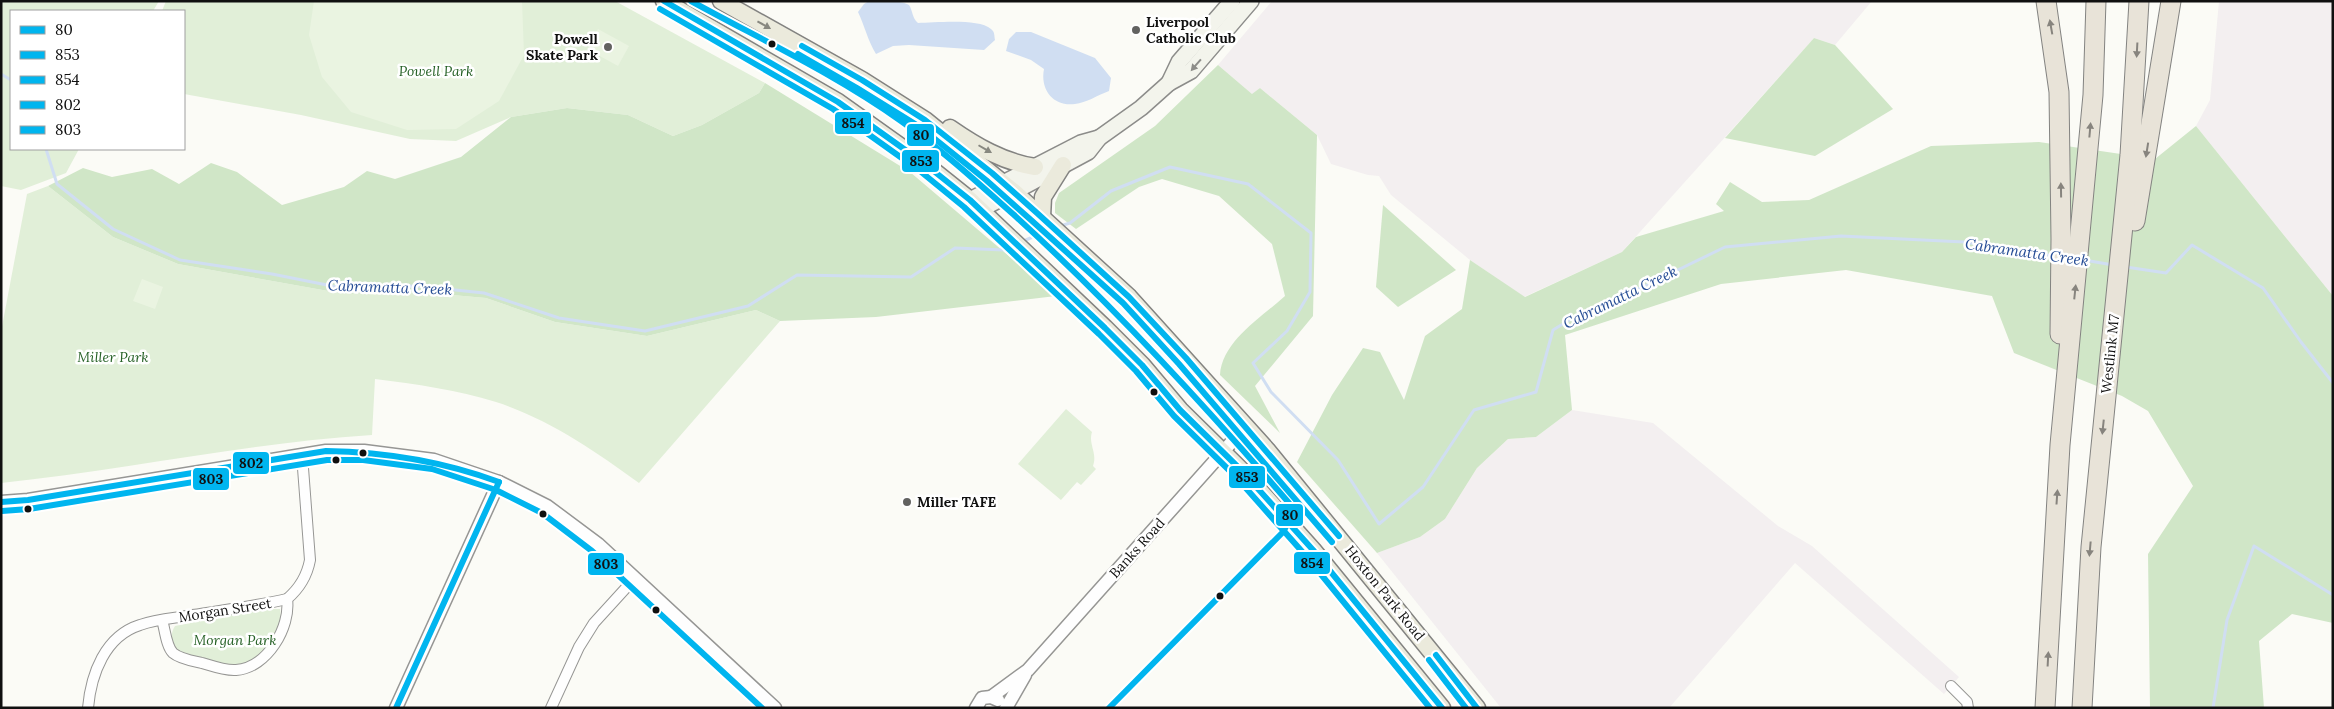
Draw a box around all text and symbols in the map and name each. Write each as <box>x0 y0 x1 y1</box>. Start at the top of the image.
legend <box>10 10 185 150</box>
place label: Liverpool Catholic Club <box>1146 13 1236 47</box>
one-way arrow <box>2046 19 2054 35</box>
text: 80 <box>55 20 73 39</box>
one-way arrow <box>757 21 771 29</box>
marker: Liverpool Catholic Club <box>1130 24 1142 36</box>
place label: Powell Skate Park <box>526 30 599 64</box>
unlabelled marker <box>767 39 777 49</box>
marker: Powell Skate Park <box>602 41 614 53</box>
one-way arrow <box>2133 42 2141 58</box>
text: 853 <box>55 45 80 64</box>
one-way arrow <box>1191 58 1202 71</box>
park label: Powell Park <box>399 62 473 80</box>
text: 854 <box>55 70 80 89</box>
text: 802 <box>55 95 81 114</box>
line badge: 854 <box>834 111 872 135</box>
text: 854 <box>841 114 865 132</box>
text: 803 <box>55 120 81 139</box>
one-way arrow <box>2086 122 2094 138</box>
line badge: 80 <box>906 123 935 147</box>
text: 80 <box>913 126 930 144</box>
one-way arrow <box>2142 142 2150 158</box>
one-way arrow <box>978 145 992 154</box>
line badge: 853 <box>901 149 940 173</box>
text: 853 <box>909 152 933 170</box>
one-way arrow <box>2057 182 2065 198</box>
water label: Cabramatta Creek <box>1964 234 2090 270</box>
water label: Cabramatta Creek <box>1560 261 1680 333</box>
water label: Cabramatta Creek <box>327 275 453 299</box>
one-way arrow <box>2071 284 2079 300</box>
street label: Westlink M7 <box>2097 313 2123 395</box>
park label: Miller Park <box>77 348 149 366</box>
unlabelled marker <box>1149 387 1159 397</box>
one-way arrow <box>2099 419 2107 435</box>
unlabelled marker <box>358 448 368 458</box>
line badge: 802 <box>232 451 270 475</box>
text: 802 <box>239 454 263 472</box>
unlabelled marker <box>331 455 341 465</box>
line badge: 853 <box>1228 465 1266 489</box>
line badge: 803 <box>192 467 230 491</box>
text: 853 <box>1235 468 1259 486</box>
text: 803 <box>199 470 224 488</box>
one-way arrow <box>2053 489 2061 505</box>
place label: Miller TAFE <box>917 493 996 511</box>
marker: Miller TAFE <box>901 496 913 508</box>
line badge: 80 <box>1275 503 1304 527</box>
unlabelled marker <box>23 504 33 514</box>
text: 80 <box>1282 506 1299 524</box>
unlabelled marker <box>538 509 548 519</box>
street label: Banks Road <box>1105 514 1169 582</box>
street label: Hoxton Park Road <box>1341 542 1429 644</box>
one-way arrow <box>2086 542 2094 558</box>
line badge: 854 <box>1293 551 1331 575</box>
line badge: 803 <box>587 552 625 576</box>
text: 854 <box>1300 554 1324 572</box>
text: 803 <box>594 555 619 573</box>
unlabelled marker <box>1215 591 1225 601</box>
street label: Morgan Street <box>177 594 273 626</box>
unlabelled marker <box>651 605 661 615</box>
park label: Morgan Park <box>194 631 276 649</box>
one-way arrow <box>2044 651 2052 667</box>

